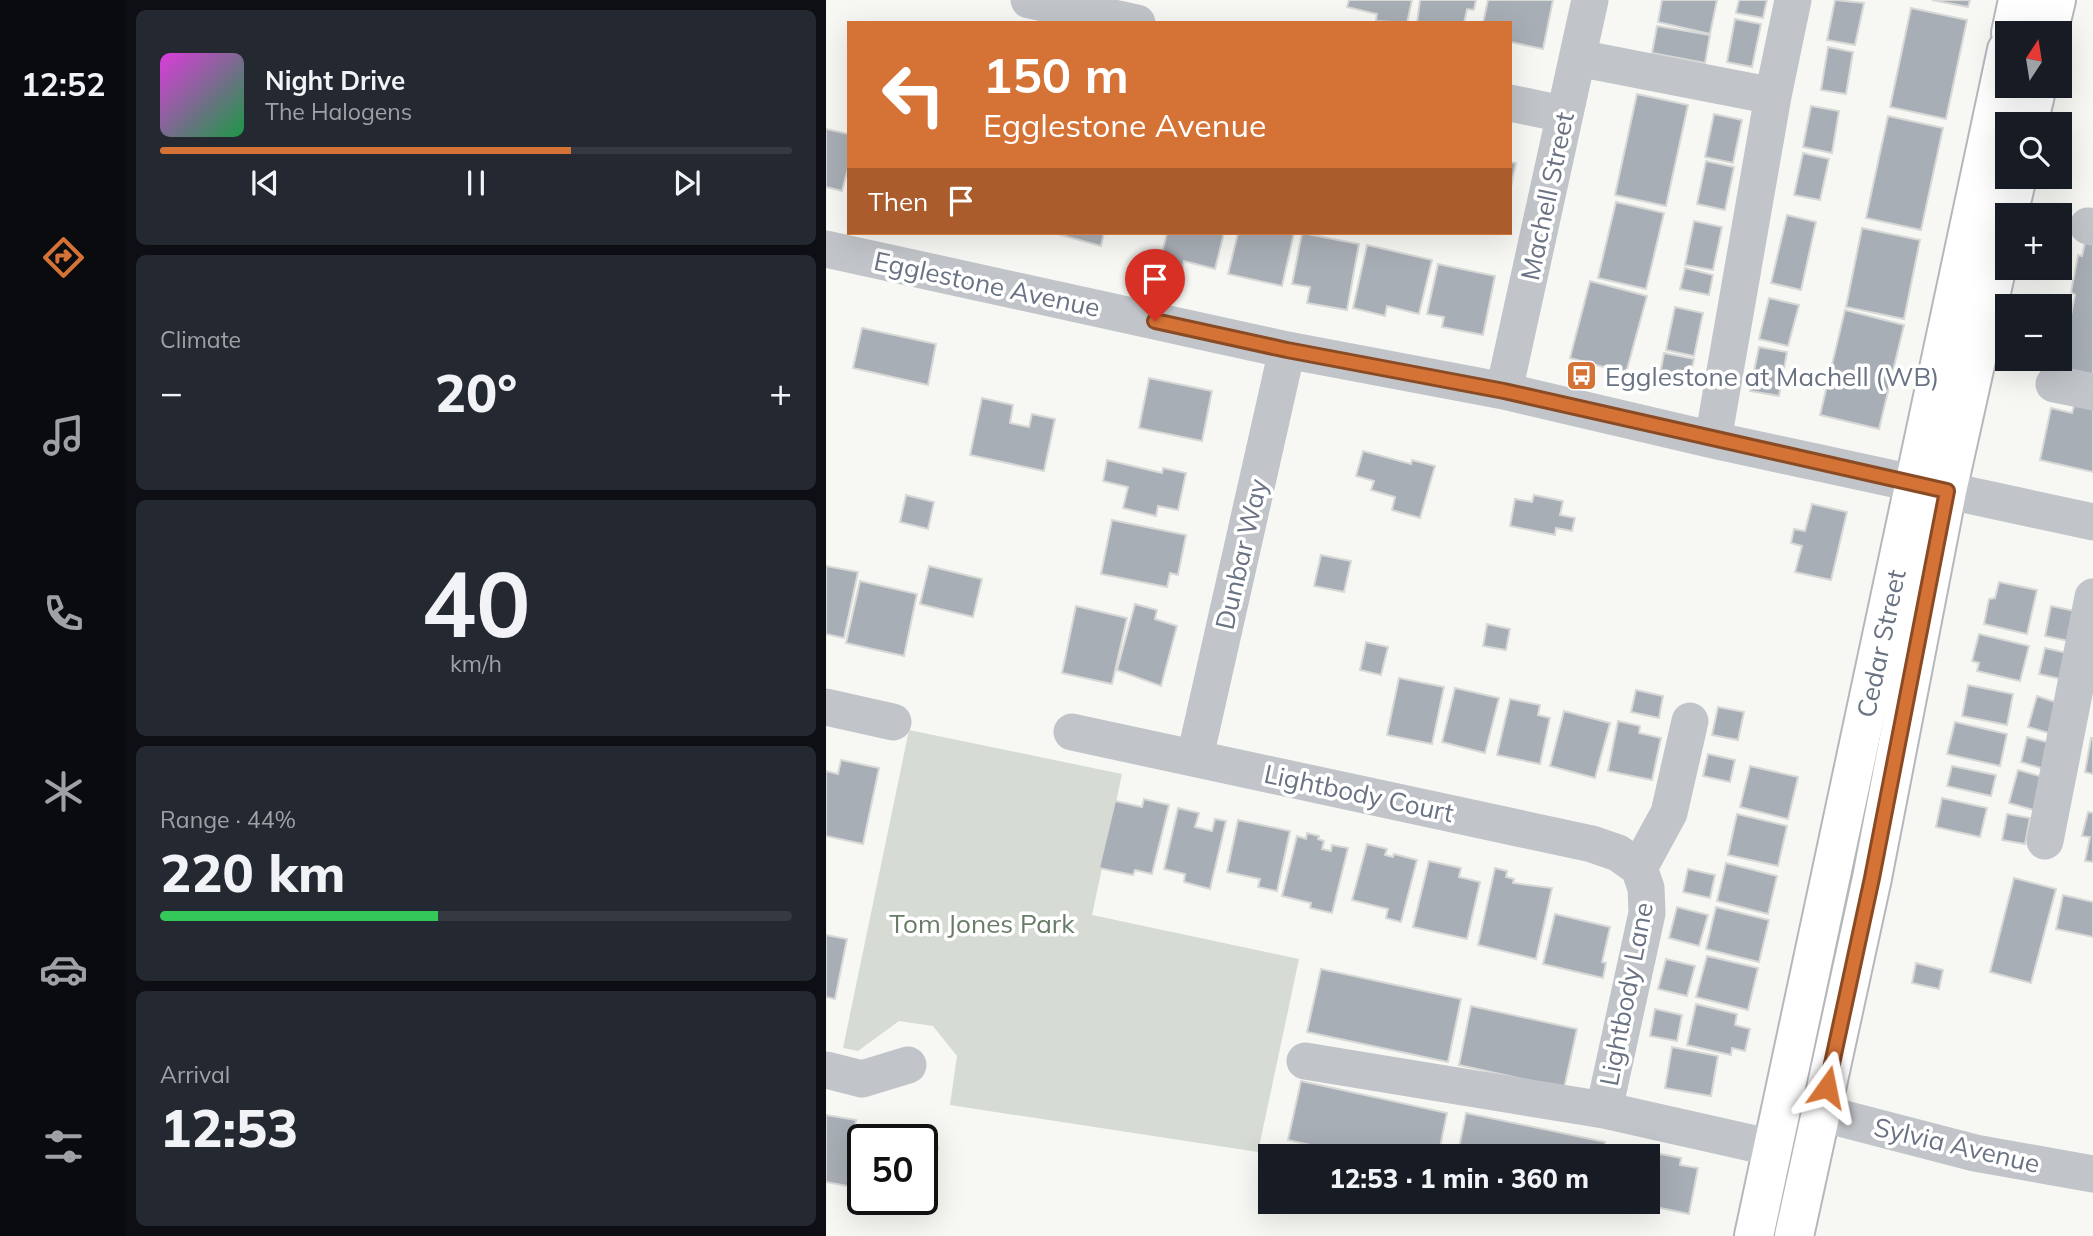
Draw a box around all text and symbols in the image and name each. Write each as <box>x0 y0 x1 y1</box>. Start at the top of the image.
north arrow <box>1995 21 2072 98</box>
map controls <box>1995 21 2072 371</box>
text: 150 m <box>983 44 1129 105</box>
icon: left <box>868 49 959 140</box>
text: 12:52 <box>21 64 105 104</box>
text: Night Drive <box>265 64 405 97</box>
text: The Halogens <box>265 97 412 126</box>
text: Egglestone Avenue <box>983 105 1266 145</box>
street label: Machell Street <box>1513 109 1581 283</box>
button: search <box>1995 112 2072 189</box>
icon: previous <box>246 164 284 202</box>
icon: pause <box>457 164 495 202</box>
icon: next <box>668 164 706 202</box>
icon: arrive <box>942 182 980 220</box>
text: Then <box>868 185 928 218</box>
button: + <box>1995 203 2072 280</box>
icon: directions <box>39 233 88 282</box>
street label: Egglestone Avenue <box>871 244 1103 324</box>
pin <box>1125 249 1185 321</box>
icon: arrive <box>1136 260 1174 298</box>
button: − <box>1995 294 2072 371</box>
text: Climate <box>160 325 241 354</box>
bus stop icon: Egglestone at Machell (WB) <box>1565 359 1599 393</box>
text: 20° <box>435 360 517 425</box>
place label: Egglestone at Machell (WB) <box>1605 360 1939 393</box>
text: − <box>160 368 183 416</box>
text: + <box>769 368 792 416</box>
icon: music <box>39 411 88 460</box>
street label: Dunbar Way <box>1208 475 1274 633</box>
text: 40 <box>421 546 531 660</box>
street label: Cedar Street <box>1849 566 1912 720</box>
icon: phone <box>39 589 88 638</box>
text: km/h <box>450 649 502 678</box>
street label: Lightbody Court <box>1261 757 1457 829</box>
icon: climate <box>39 767 88 816</box>
text: Range · 44% <box>160 805 296 834</box>
text: 220 km <box>160 840 345 905</box>
street label: Lightbody Lane <box>1592 899 1660 1089</box>
park label: Tom Jones Park <box>889 907 1075 940</box>
icon: car <box>39 945 88 994</box>
position arrow <box>1790 1050 1864 1124</box>
text: Arrival <box>160 1060 230 1089</box>
text: 12:53 <box>160 1095 298 1160</box>
street label: Sylvia Avenue <box>1871 1110 2043 1180</box>
icon: filters <box>39 1122 88 1171</box>
speed limit sign: 50 <box>847 1124 938 1215</box>
text: 12:53 · 1 min · 360 m <box>1329 1162 1589 1195</box>

